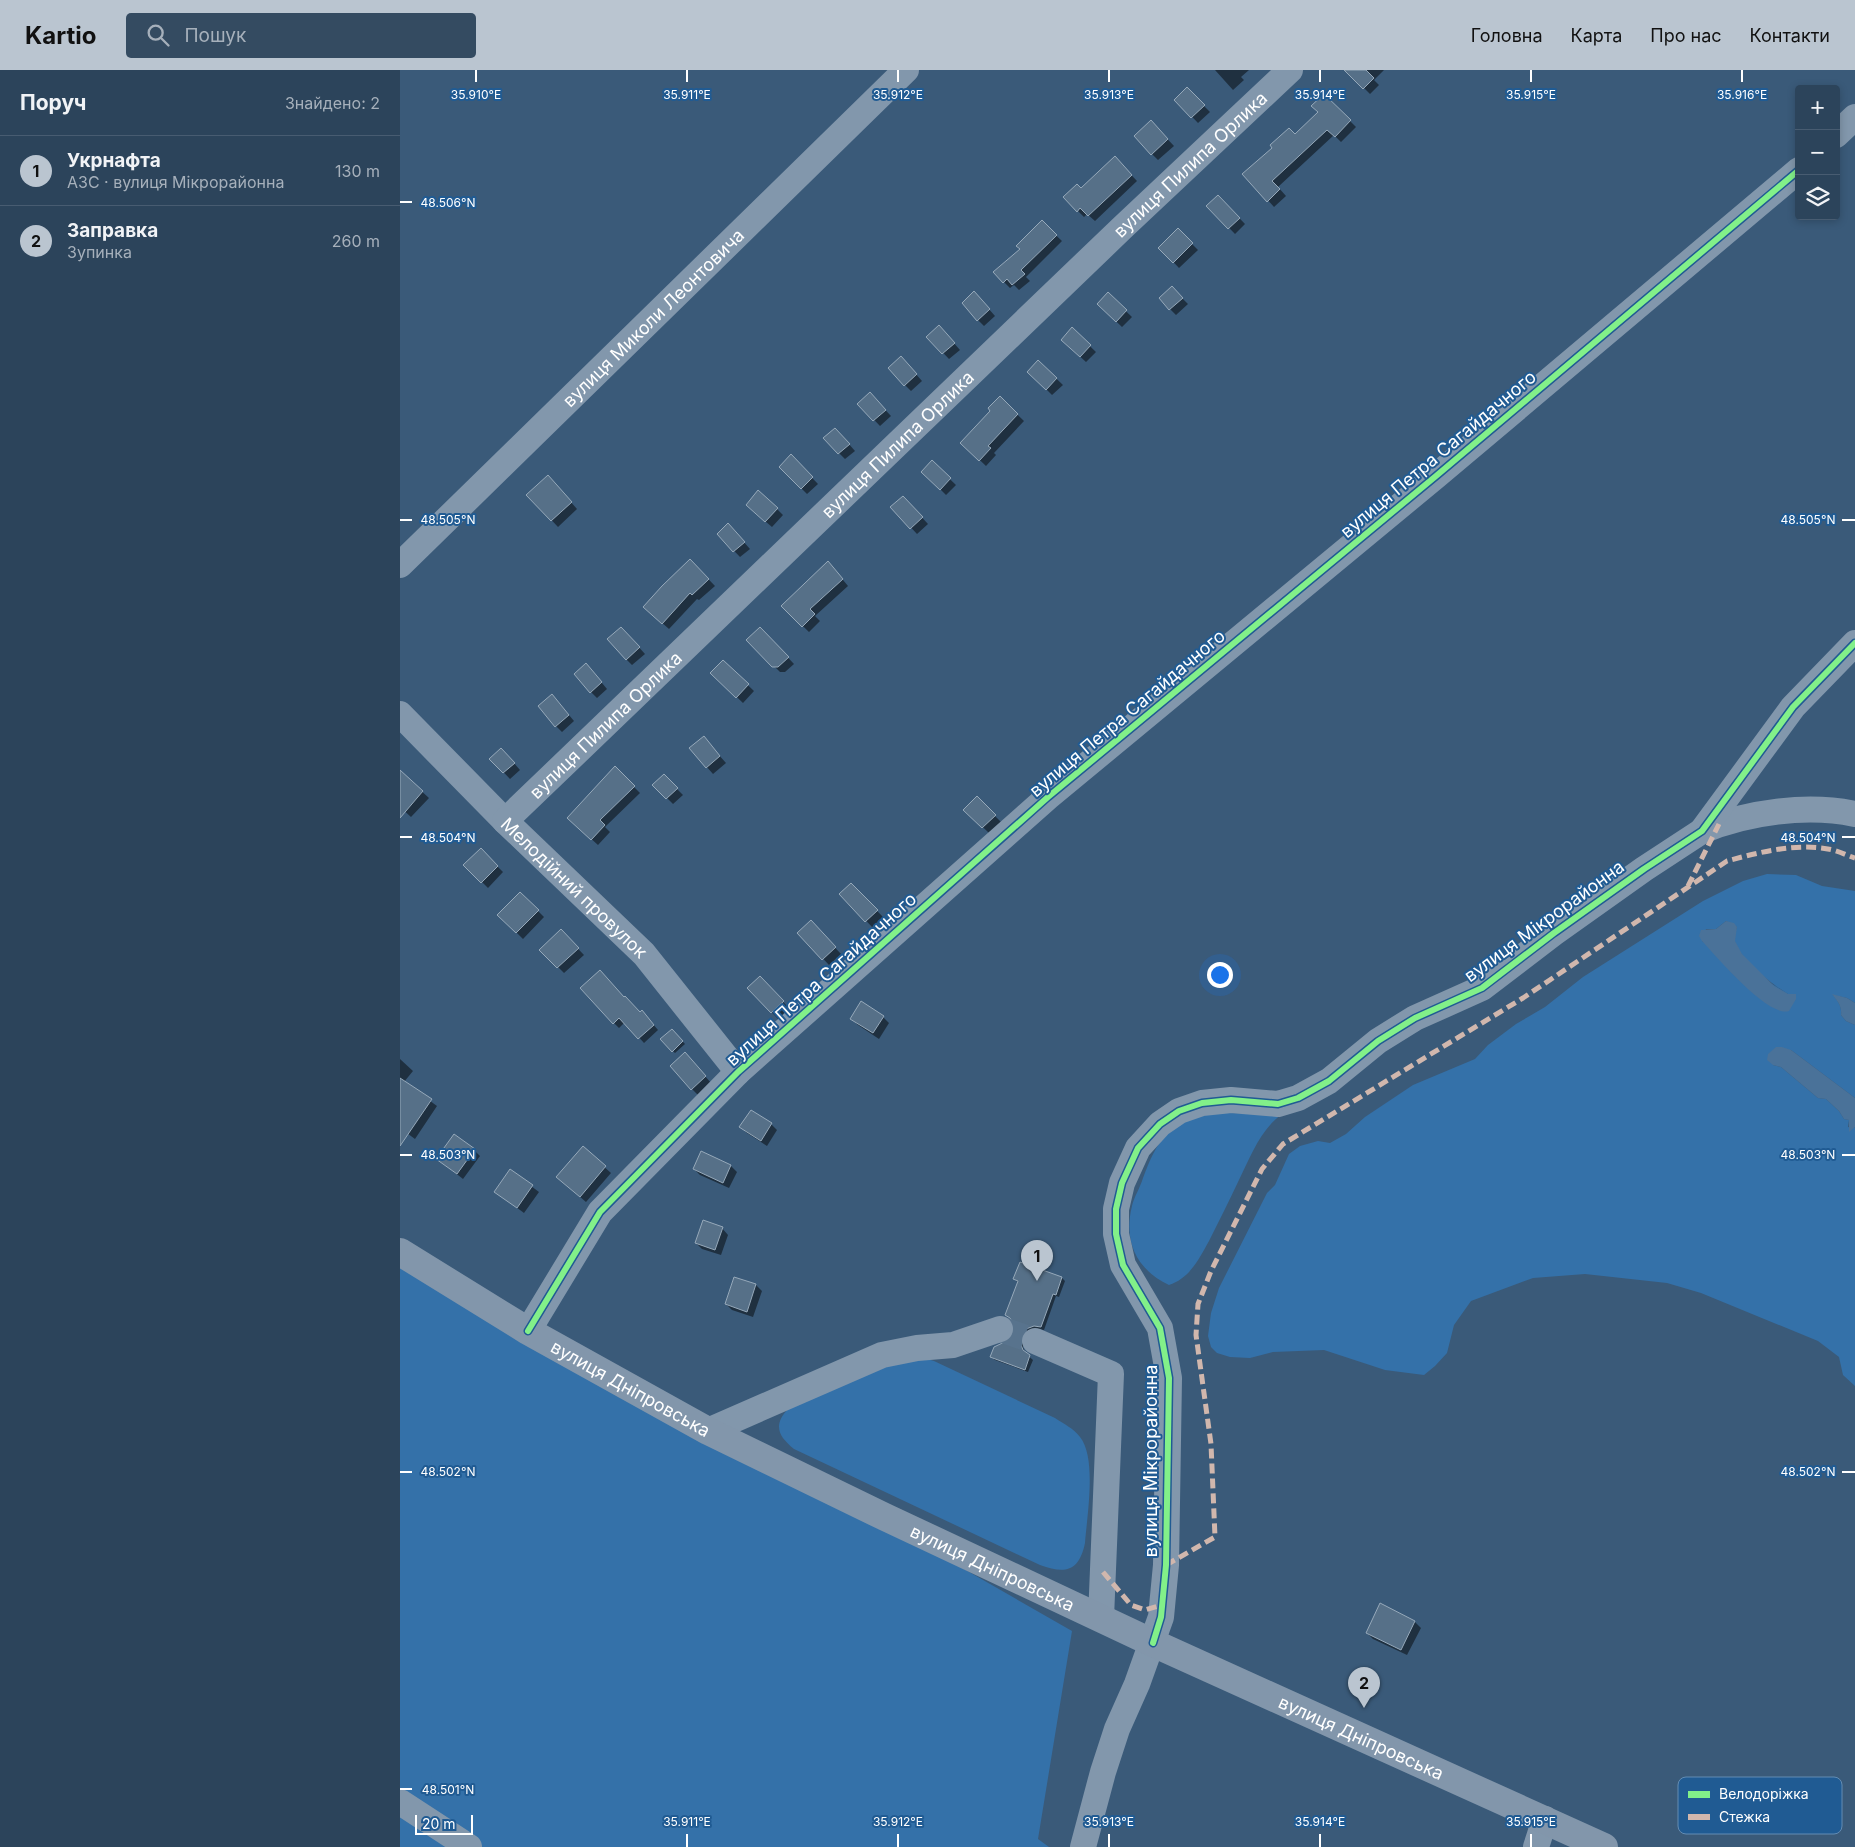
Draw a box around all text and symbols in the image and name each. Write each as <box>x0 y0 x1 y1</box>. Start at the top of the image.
search box <box>126 13 476 58</box>
text: Kartio <box>25 21 96 50</box>
icon: search <box>144 21 172 49</box>
text: Пошук <box>184 24 246 47</box>
text: Головна <box>1471 25 1543 46</box>
text: Карта <box>1571 25 1622 46</box>
text: Про нас <box>1650 25 1722 46</box>
text: Контакти <box>1750 25 1830 46</box>
map controls <box>1795 85 1840 220</box>
button: + <box>1795 85 1840 130</box>
text: 35.910°E <box>451 87 501 102</box>
text: 35.911°E <box>663 87 711 102</box>
text: 35.912°E <box>873 87 923 102</box>
text: 35.913°E <box>1084 87 1134 102</box>
street label: вулиця Пилипа Орлика <box>1109 87 1271 241</box>
text: 35.914°E <box>1295 87 1345 102</box>
text: 35.915°E <box>1506 87 1556 102</box>
text: 35.916°E <box>1717 87 1767 102</box>
text: Поруч <box>20 90 87 115</box>
text: Знайдено: 2 <box>285 93 380 113</box>
button: − <box>1795 130 1840 175</box>
text: Укрнафта <box>67 149 161 172</box>
text: 1 <box>33 161 39 181</box>
text: 130 m <box>335 161 380 181</box>
text: АЗС · вулиця Мікрорайонна <box>67 172 284 192</box>
button: layers <box>1795 175 1840 220</box>
text: 48.506°N <box>420 195 476 210</box>
text: Заправка <box>67 219 158 242</box>
street label: вулиця Миколи Леонтовича <box>558 224 748 411</box>
text: 2 <box>31 231 41 251</box>
text: 260 m <box>332 231 380 251</box>
text: Зупинка <box>67 242 132 262</box>
street label: вулиця Пилипа Орлика <box>817 366 978 522</box>
street label: вулиця Петра Сагайдачного <box>1336 366 1540 542</box>
text: 48.505°N <box>421 512 475 527</box>
text: 48.505°N <box>1781 512 1835 527</box>
street label: вулиця Петра Сагайдачного <box>1025 625 1229 801</box>
street label: вулиця Пилипа Орлика <box>525 647 686 803</box>
street label: Мелодійний провулок <box>497 813 652 962</box>
text: 48.504°N <box>420 830 476 845</box>
text: 48.504°N <box>1780 830 1836 845</box>
street label: вулиця Мікрорайонна <box>1460 856 1628 986</box>
street label: вулиця Петра Сагайдачного <box>722 888 920 1070</box>
your location <box>1207 962 1233 988</box>
text: 48.503°N <box>421 1147 475 1162</box>
text: 48.503°N <box>1781 1147 1835 1162</box>
pin: 1 <box>1021 1240 1053 1281</box>
street label: вулиця Дніпровська <box>547 1335 714 1441</box>
street label: вулиця Мікрорайонна <box>1140 1365 1161 1557</box>
text: 48.502°N <box>421 1464 475 1479</box>
text: 48.502°N <box>1781 1464 1835 1479</box>
street label: вулиця Дніпровська <box>907 1520 1078 1615</box>
pin: 2 <box>1348 1667 1380 1708</box>
street label: вулиця Дніпровська <box>1276 1691 1447 1784</box>
legend <box>1678 1777 1842 1834</box>
text: 48.501°N <box>422 1782 474 1797</box>
text: Велодоріжка <box>1719 1785 1809 1802</box>
text: Стежка <box>1719 1808 1770 1825</box>
scale bar <box>415 1812 472 1835</box>
text: 35.911°E <box>663 1814 711 1829</box>
text: 35.912°E <box>873 1814 923 1829</box>
text: 35.913°E <box>1084 1814 1134 1829</box>
text: 35.914°E <box>1295 1814 1345 1829</box>
text: 35.915°E <box>1506 1814 1556 1829</box>
text: 20 m <box>422 1815 456 1832</box>

